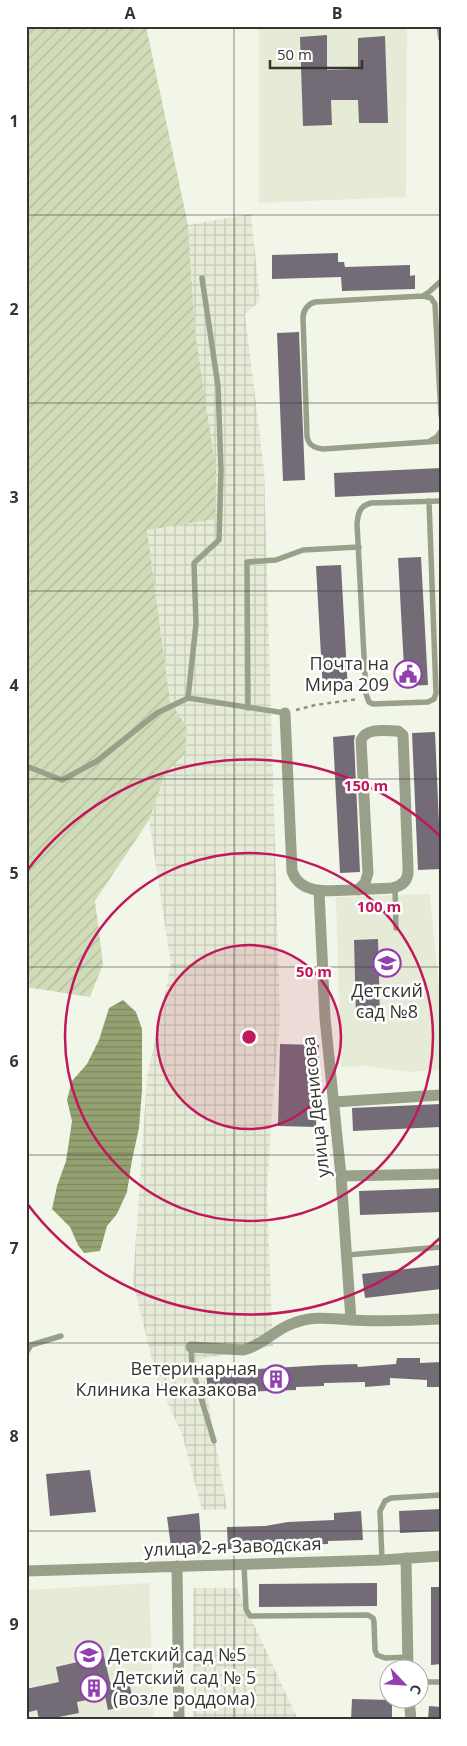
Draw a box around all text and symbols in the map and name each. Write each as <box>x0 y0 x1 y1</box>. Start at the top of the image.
text: A <box>124 2 136 24</box>
text: B <box>332 2 342 24</box>
scale bar <box>270 38 362 70</box>
text: 50 m <box>277 44 312 64</box>
text: 1 <box>9 110 19 132</box>
text: 2 <box>9 298 19 320</box>
text: 3 <box>9 486 19 508</box>
place label: Почта на Мира 209 <box>305 651 389 696</box>
public building icon: Почта на Мира 209 <box>393 659 423 689</box>
text: 4 <box>9 674 19 696</box>
text: 150 m <box>344 775 388 795</box>
text: 5 <box>9 862 19 884</box>
text: 100 m <box>357 896 401 916</box>
school or university icon: Детский сад №8 <box>372 948 402 978</box>
text: 50 m <box>296 961 332 981</box>
place label: Детский сад №8 <box>351 978 423 1023</box>
centre of rings <box>240 1028 258 1046</box>
street label: улица Денисова <box>296 1035 334 1179</box>
text: 6 <box>9 1050 19 1072</box>
text: 7 <box>9 1237 19 1259</box>
place label: Ветеринарная Клиника Неказакова <box>76 1356 257 1401</box>
building icon: Ветеринарная Клиника Неказакова <box>261 1364 291 1394</box>
text: 8 <box>9 1425 19 1447</box>
street label: улица 2-я Заводская <box>144 1531 322 1561</box>
text: 9 <box>9 1613 19 1635</box>
school or university icon: Детский сад №5 <box>74 1640 104 1670</box>
place label: Детский сад №5 <box>108 1642 247 1666</box>
north arrow <box>380 1658 430 1708</box>
place label: Детский сад № 5 (возле роддома) <box>113 1665 256 1710</box>
building icon: Детский сад № 5 (возле роддома) <box>79 1673 109 1703</box>
text: С <box>406 1682 427 1698</box>

